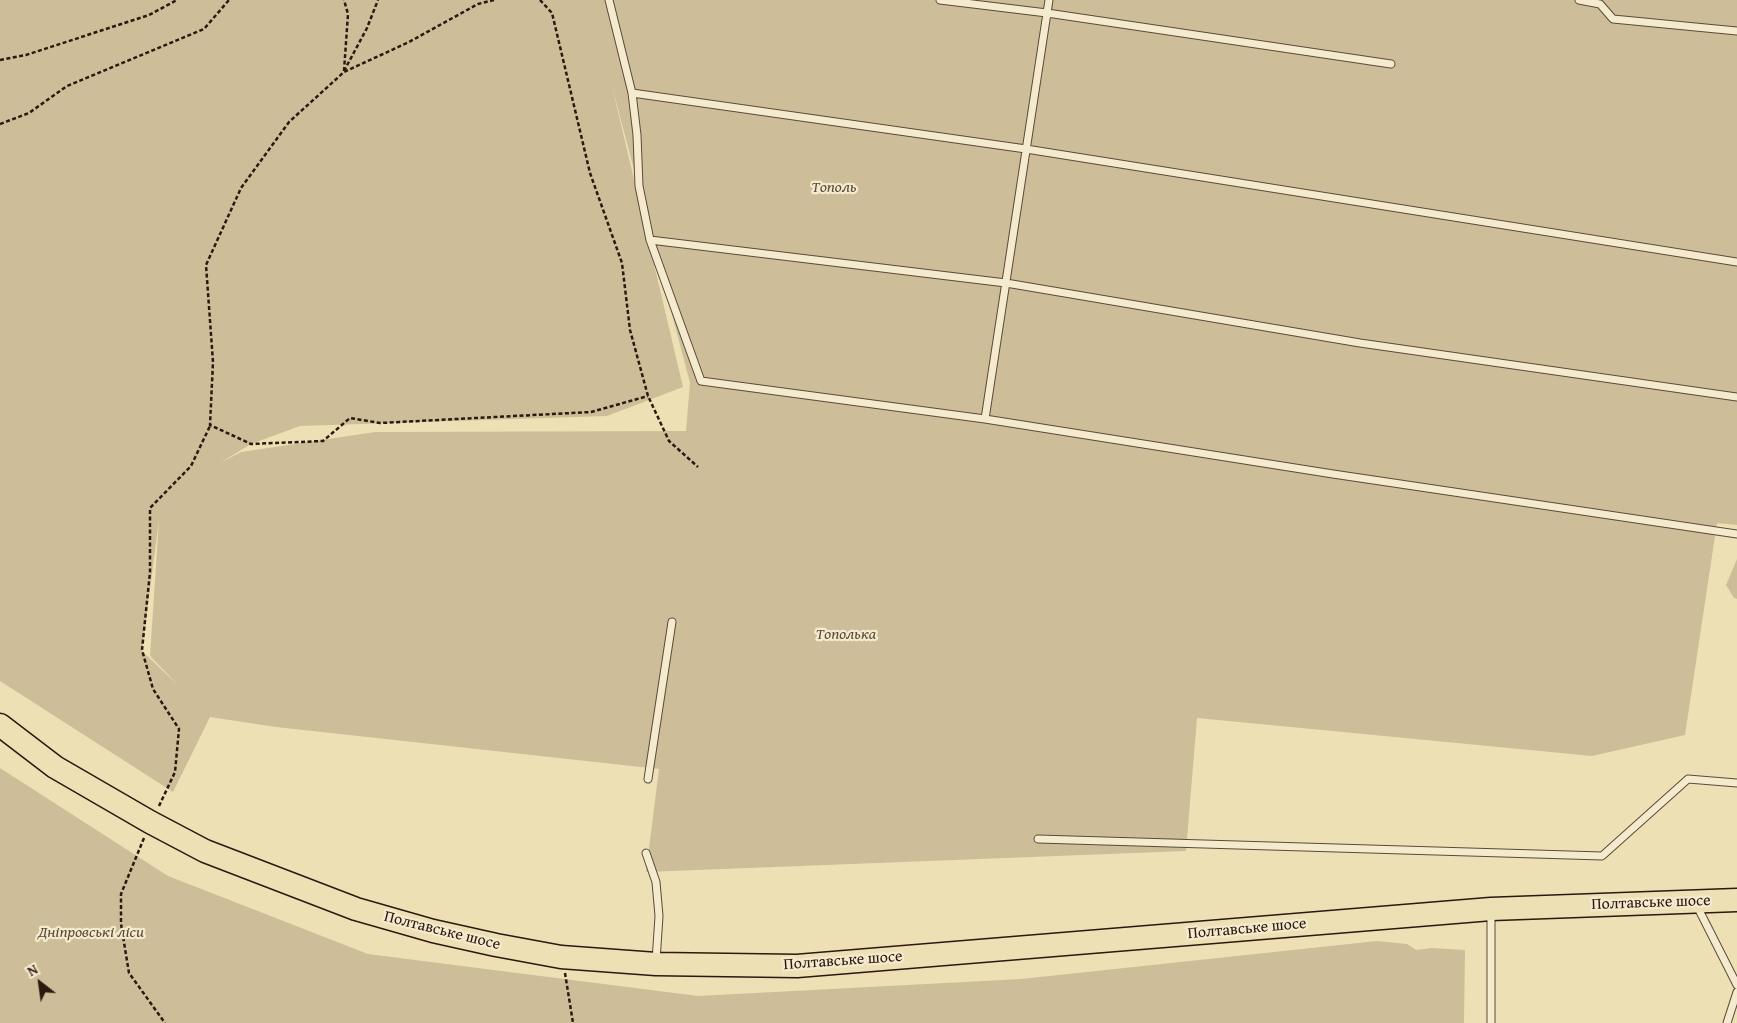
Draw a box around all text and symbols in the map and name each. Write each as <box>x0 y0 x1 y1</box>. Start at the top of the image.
park label: Тополь <box>811 178 857 198</box>
park label: Тополька <box>816 625 876 645</box>
street label: Полтавське шосе <box>1591 891 1711 915</box>
street label: Полтавське шосе <box>382 907 502 955</box>
street label: Полтавське шосе <box>1187 914 1307 944</box>
park label: Дніпровські ліси <box>38 923 144 943</box>
street label: Полтавське шосе <box>783 947 903 975</box>
north arrow <box>15 958 65 1008</box>
text: N <box>23 959 42 981</box>

